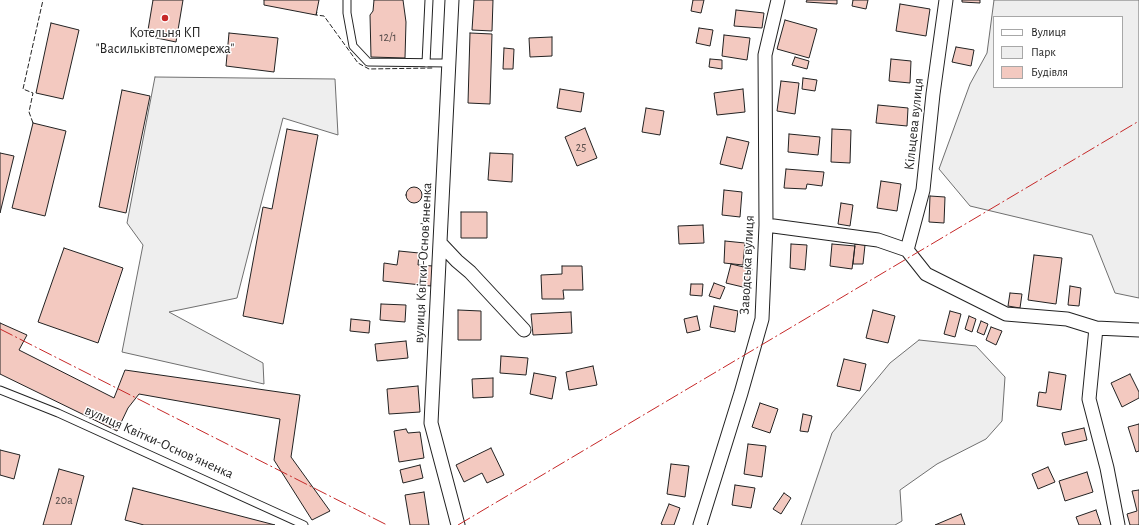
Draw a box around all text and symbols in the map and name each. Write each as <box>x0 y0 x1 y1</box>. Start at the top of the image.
marker: Котельня КП "Васильківтепломережа" <box>160 13 170 23</box>
legend <box>993 16 1123 88</box>
place label: Котельня КП "Васильківтепломережа" <box>96 25 234 58</box>
text: Вулиця <box>1031 26 1066 38</box>
house number: 12/1 <box>379 30 397 44</box>
text: Парк <box>1031 46 1056 58</box>
text: Будівля <box>1031 66 1068 78</box>
street label: Кільцева вулиця <box>901 77 927 171</box>
house number: 25 <box>576 140 586 154</box>
street label: вулиця Квітки-Основʼяненка <box>410 182 436 344</box>
street label: Заводська вулиця <box>736 215 758 315</box>
street label: вулиця Квітки-Основʼяненка <box>82 402 236 482</box>
house number: 20а <box>55 493 73 507</box>

